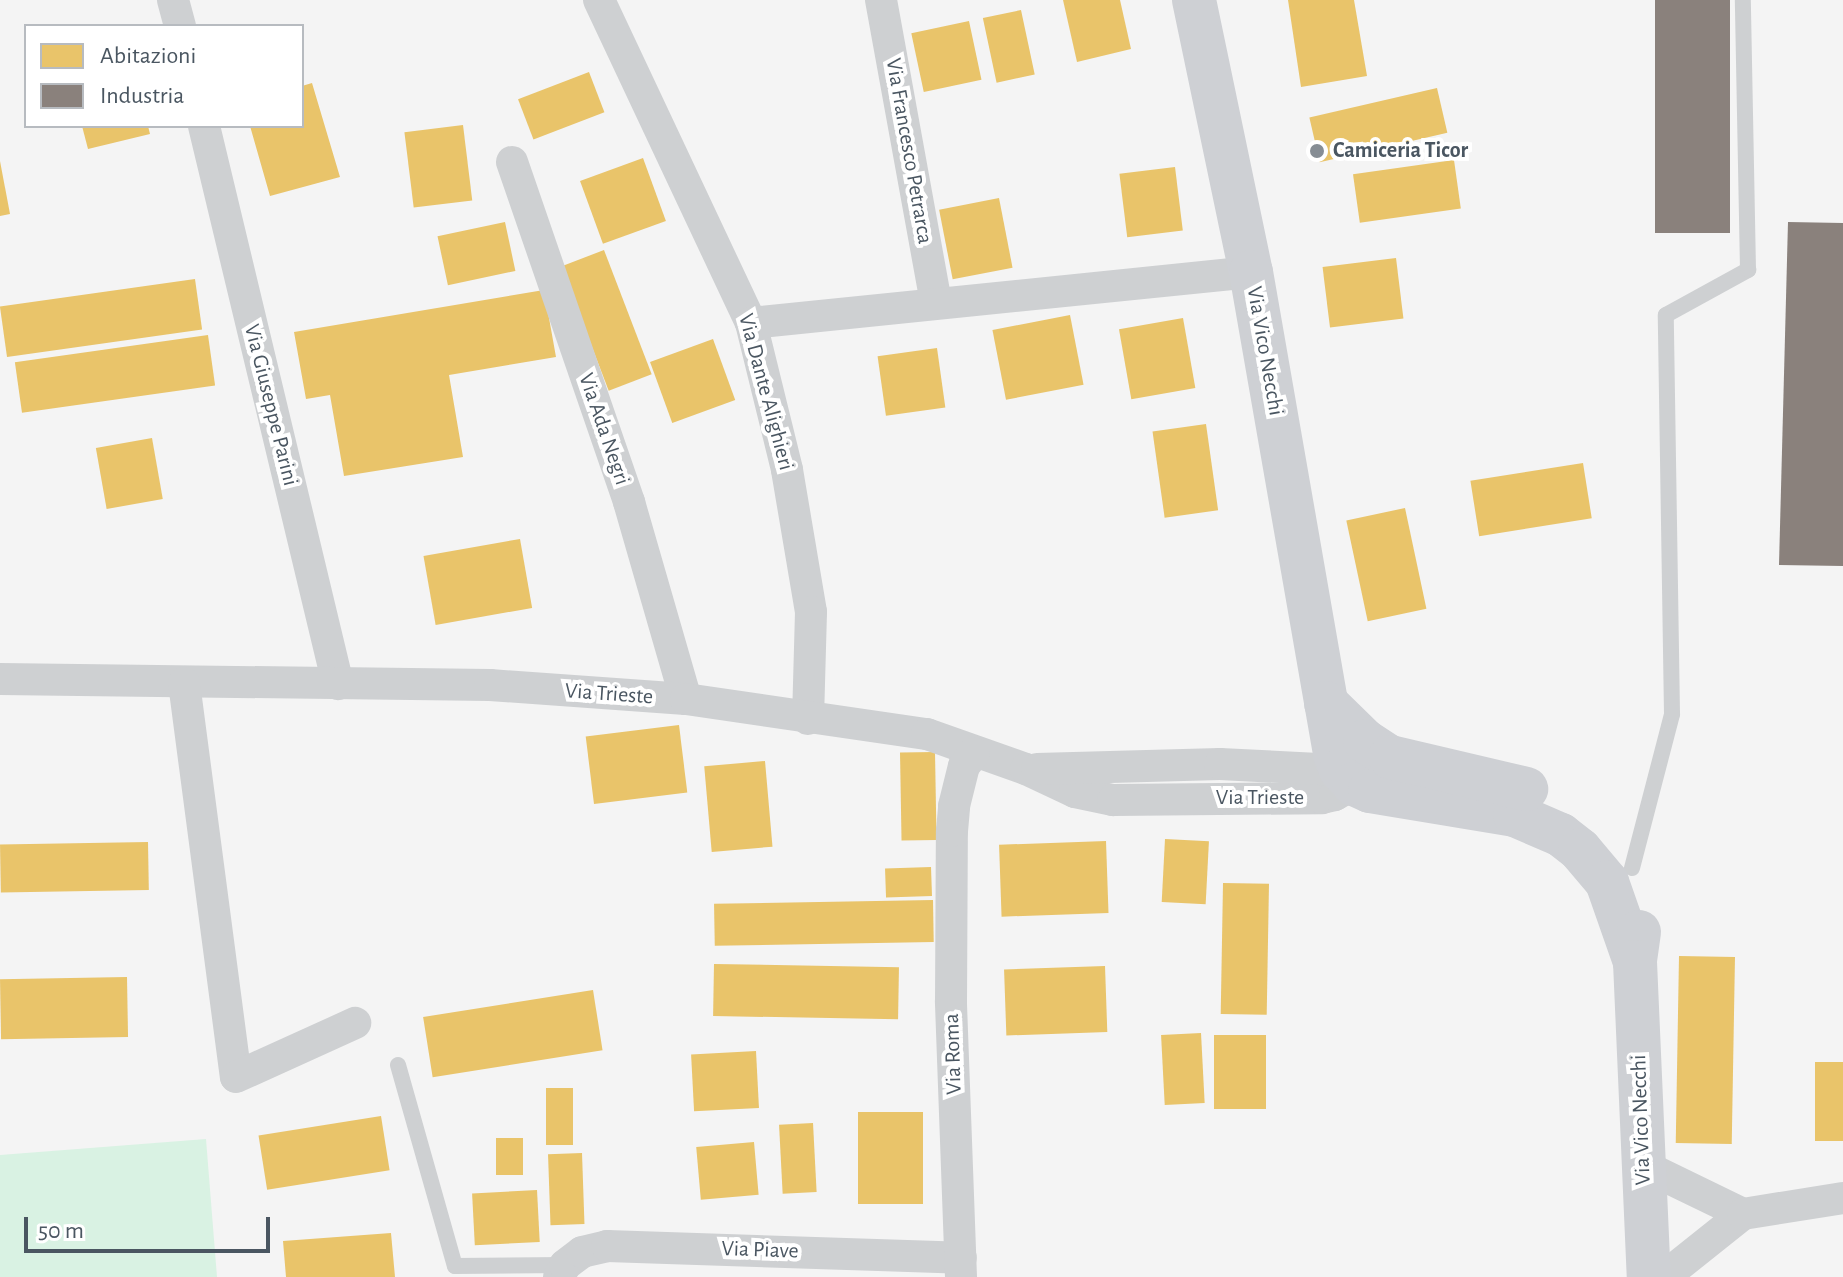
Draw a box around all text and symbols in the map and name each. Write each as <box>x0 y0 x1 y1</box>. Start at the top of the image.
legend <box>24 24 304 128</box>
text: Abitazioni <box>100 44 196 68</box>
street label: Via Francesco Petrarca <box>880 56 938 246</box>
text: Industria <box>100 84 184 108</box>
place label: Camiceria Ticor <box>1333 138 1468 164</box>
marker: Camiceria Ticor <box>1308 142 1326 160</box>
street label: Via Vico Necchi <box>1241 284 1289 418</box>
street label: Via Dante Alighieri <box>732 311 800 473</box>
street label: Via Giuseppe Parini <box>238 321 304 489</box>
street label: Via Ada Negri <box>573 370 635 488</box>
street label: Via Trieste <box>564 678 654 710</box>
street label: Via Trieste <box>1216 785 1304 811</box>
street label: Via Roma <box>938 1013 968 1095</box>
street label: Via Vico Necchi <box>1626 1054 1656 1186</box>
scale bar <box>28 1201 274 1251</box>
text: 50 m <box>38 1219 84 1243</box>
street label: Via Piave <box>721 1235 799 1265</box>

